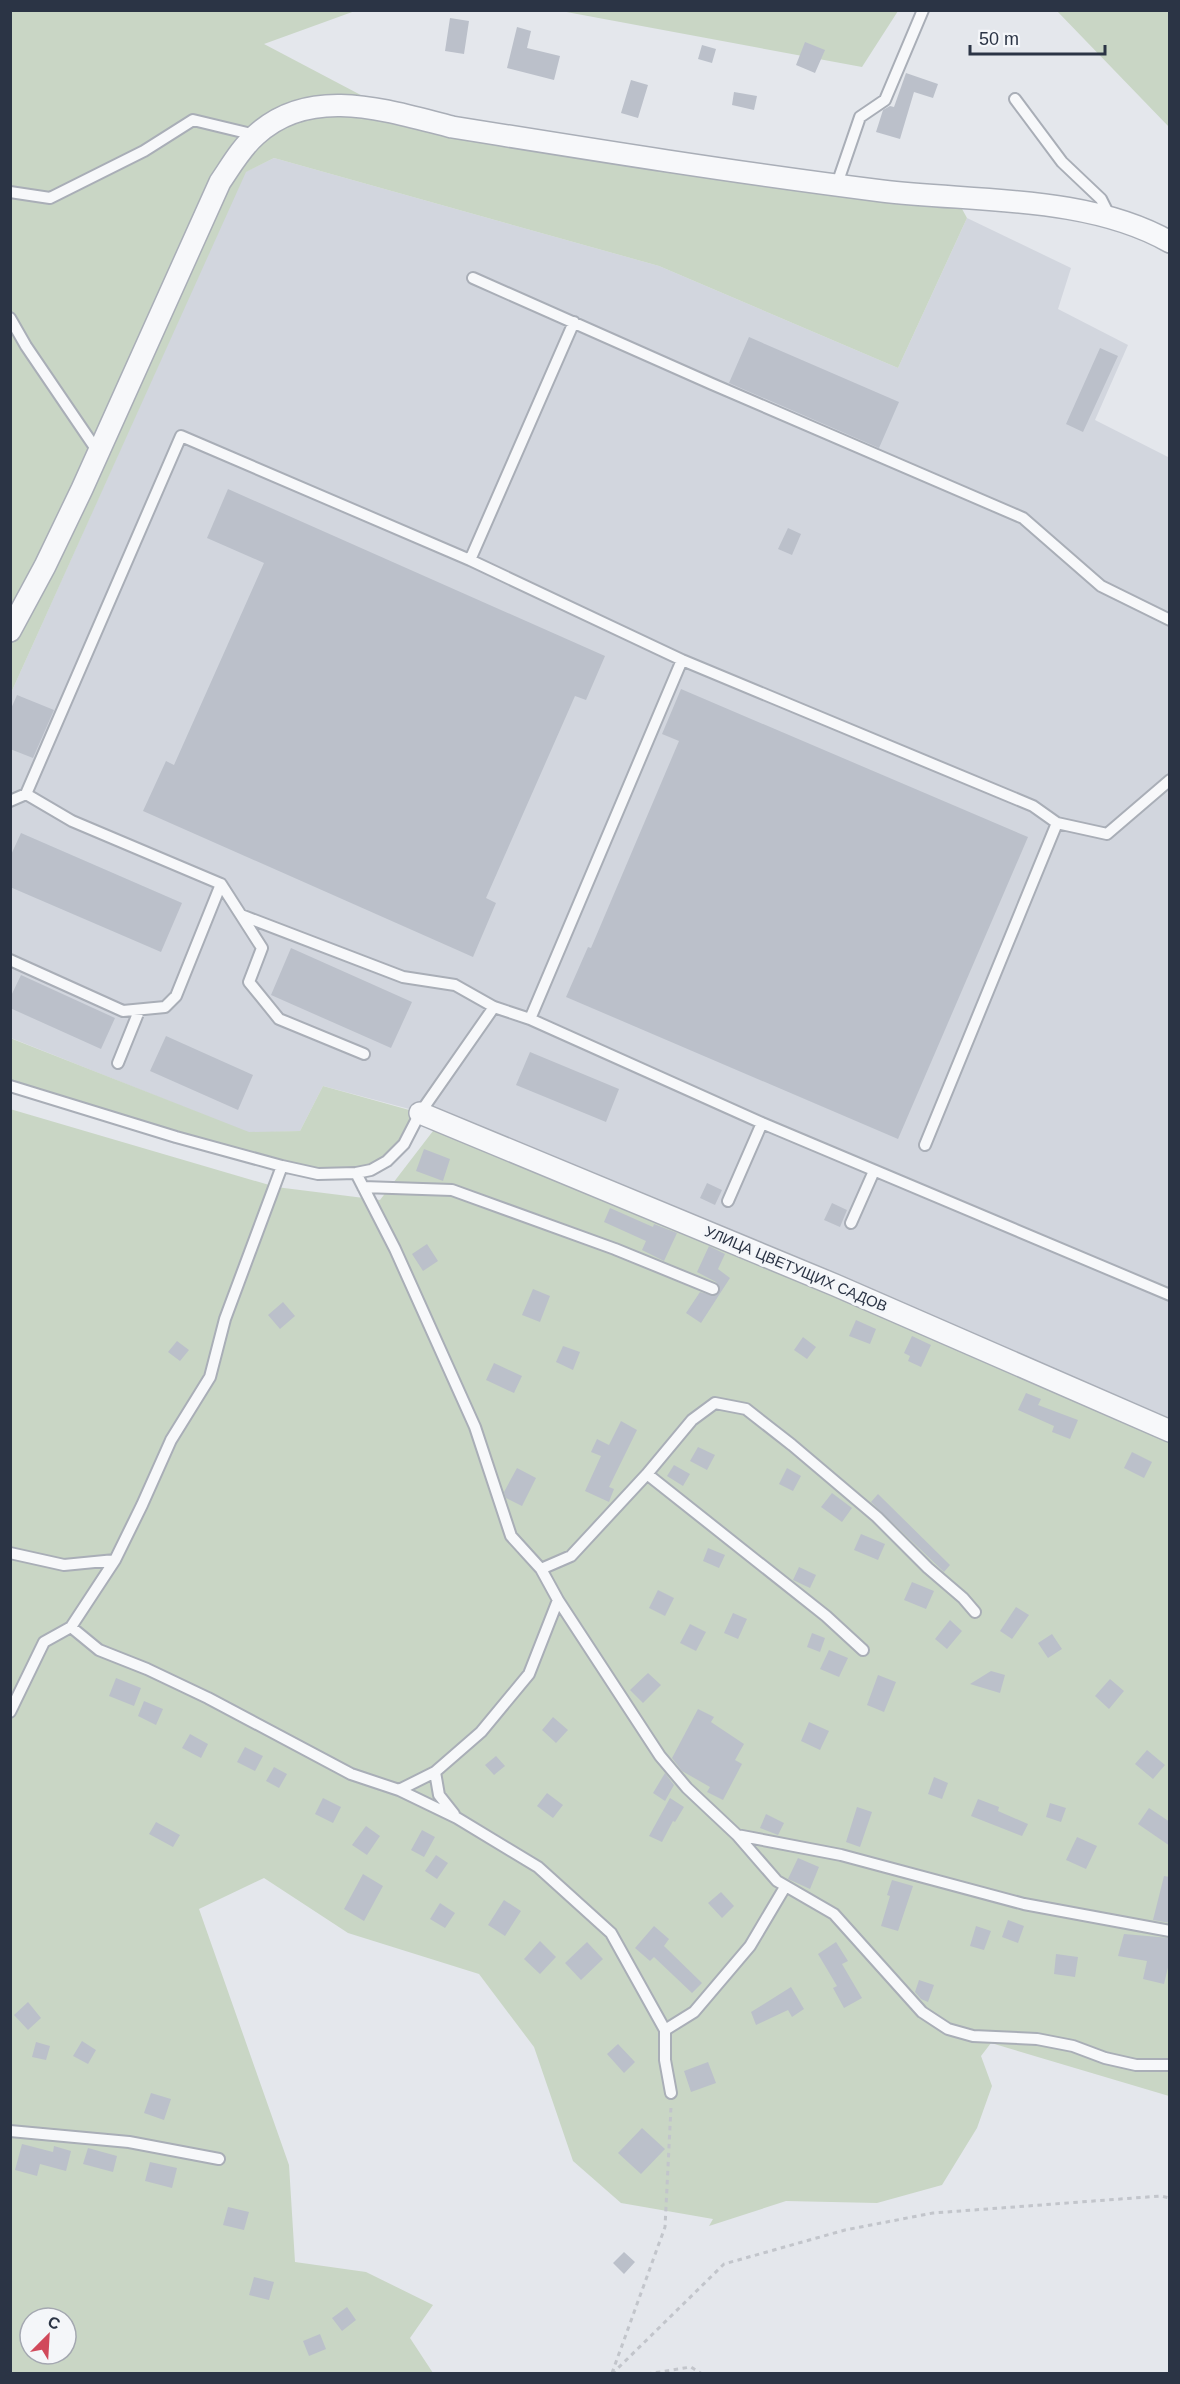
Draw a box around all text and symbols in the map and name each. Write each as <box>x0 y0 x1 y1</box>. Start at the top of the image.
scale bar <box>970 18 1105 56</box>
text: 50 m <box>979 29 1019 49</box>
street label: УЛИЦА ЦВЕТУЩИХ САДОВ <box>702 1222 890 1315</box>
north arrow <box>18 2306 78 2366</box>
text: С <box>45 2313 63 2333</box>

